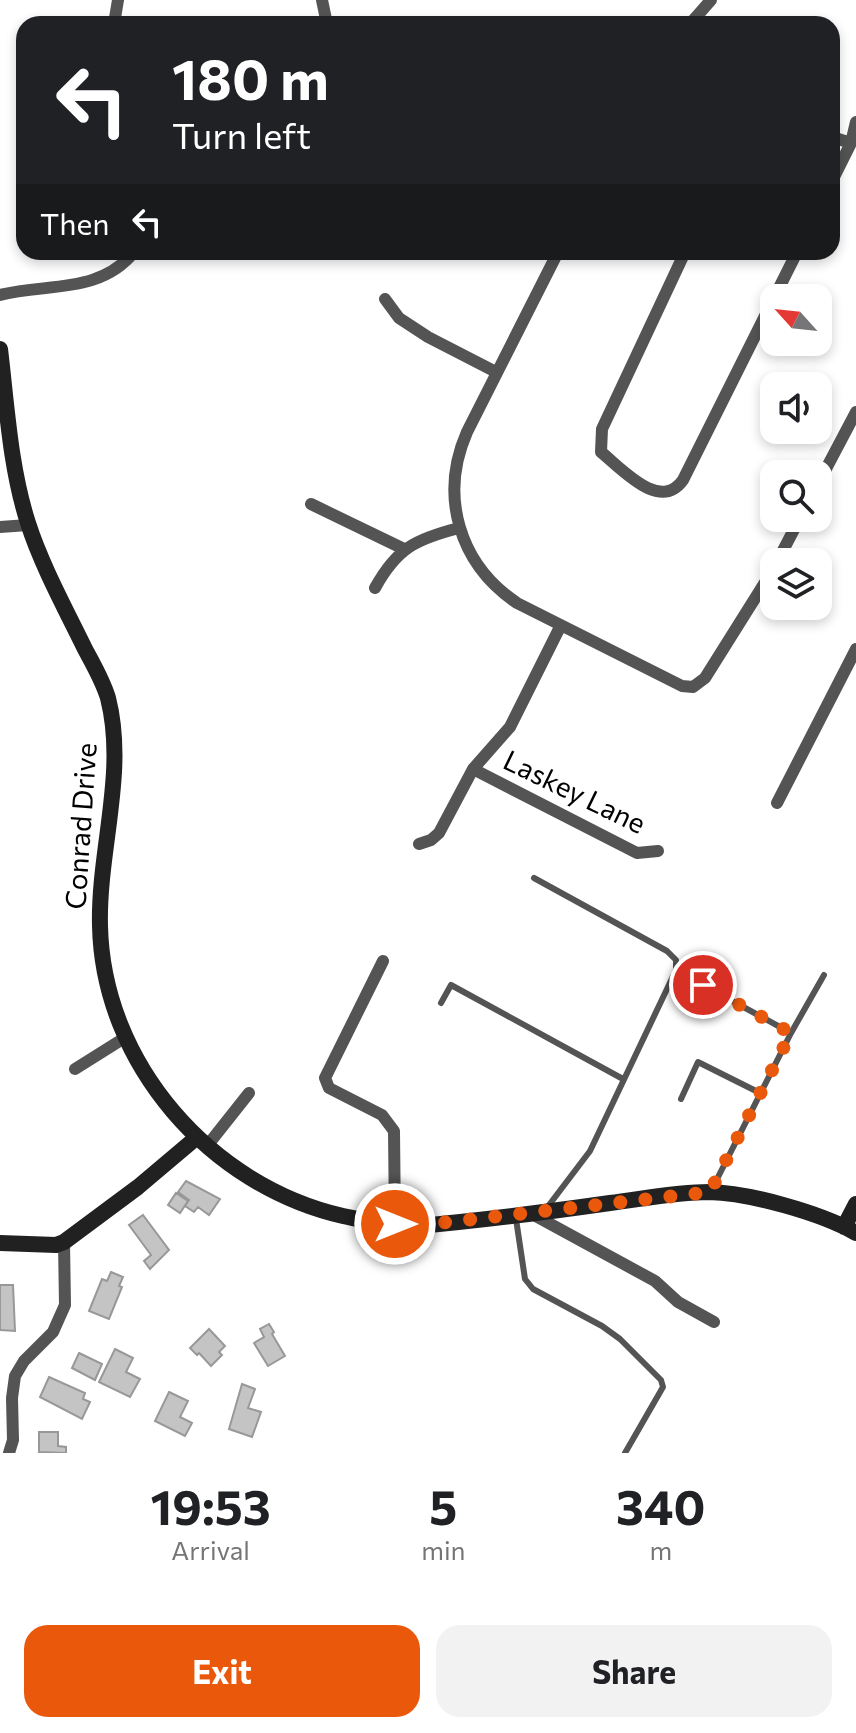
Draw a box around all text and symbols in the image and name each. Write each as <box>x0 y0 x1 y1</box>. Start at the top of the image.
text: 180 m <box>172 43 329 112</box>
icon: left <box>40 48 144 152</box>
text: Turn left <box>172 112 311 156</box>
icon: left <box>125 200 169 244</box>
text: Then <box>40 204 109 241</box>
north arrow <box>760 284 832 356</box>
map controls <box>760 284 832 620</box>
button: sound <box>760 372 832 444</box>
button: search <box>760 460 832 532</box>
button: layers <box>760 548 832 620</box>
street label: Conrad Drive <box>57 742 103 910</box>
street label: Laskey Lane <box>498 742 652 840</box>
pin <box>669 951 737 1019</box>
icon: arrive <box>681 963 725 1007</box>
position arrow <box>353 1182 437 1266</box>
text: 19:53 <box>151 1476 271 1535</box>
text: 5 <box>429 1476 457 1535</box>
text: 340 <box>616 1476 705 1535</box>
text: Arrival <box>171 1534 250 1565</box>
text: min <box>421 1534 465 1565</box>
text: m <box>649 1534 672 1565</box>
button: Exit <box>24 1625 420 1717</box>
button: Share <box>436 1625 832 1717</box>

